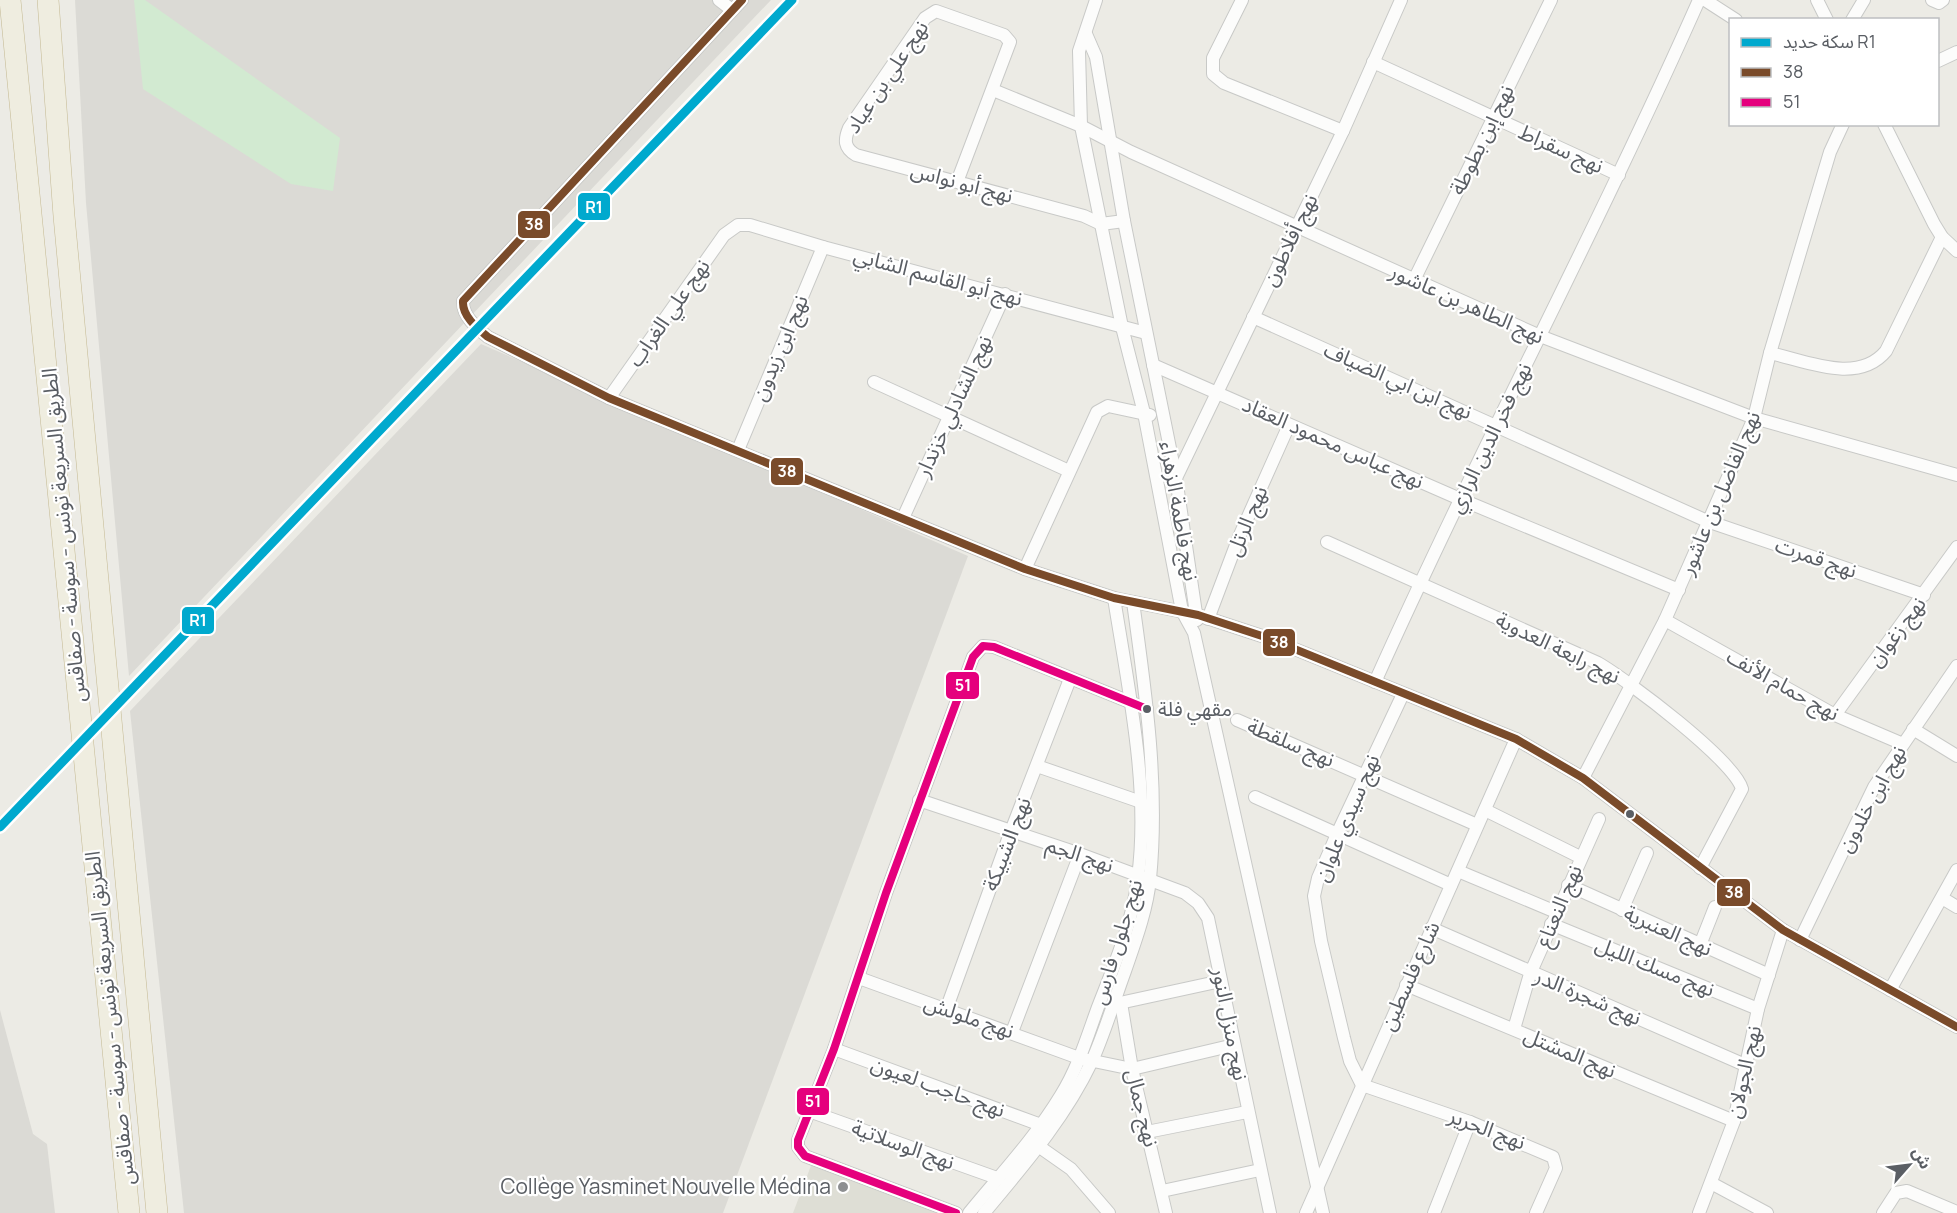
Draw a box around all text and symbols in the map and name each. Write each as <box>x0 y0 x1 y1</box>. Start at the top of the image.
street label: نهج علي بن عياد <box>838 15 937 140</box>
legend <box>1729 18 1939 126</box>
text: سكة حديد R1 <box>1783 29 1876 53</box>
text: 38 <box>1783 59 1803 83</box>
street label: نهج إبن بطوطة <box>1442 80 1522 200</box>
text: 51 <box>1783 89 1800 113</box>
street label: نهج سقراط <box>1514 117 1608 181</box>
street label: نهج أبو نواس <box>908 155 1016 211</box>
street label: نهج أفلاطون <box>1255 189 1325 291</box>
line badge: R1 <box>577 192 611 221</box>
text: R1 <box>585 196 603 218</box>
line badge: 38 <box>517 210 551 239</box>
text: 38 <box>524 213 544 235</box>
street label: نهج أبو القاسم الشابي <box>850 240 1026 315</box>
street label: نهج علي الغراب <box>621 253 718 374</box>
street label: نهج الطاهر بن عاشور <box>1384 256 1549 351</box>
street label: نهج ابن زيدون <box>744 290 816 406</box>
street label: نهج الشادلي خزندار <box>908 330 1001 483</box>
street label: نهج ابن ابي الضياف <box>1319 335 1477 428</box>
street label: نهج فخر الدين الرازي <box>1441 358 1540 519</box>
street label: الطريق السريعة تونس - سوسة - صفاقس <box>34 367 92 703</box>
street label: نهج عباس محمود العقاد <box>1237 389 1429 497</box>
street label: نهج الفاضل بن عاشور <box>1672 406 1768 581</box>
street label: نهج فاطمة الزهراء <box>1152 439 1206 583</box>
line badge: 38 <box>770 457 804 486</box>
text: 38 <box>777 460 797 482</box>
street label: نهج الرتل <box>1219 481 1275 561</box>
street label: نهج قمرت <box>1771 530 1861 586</box>
street label: نهج زغوان <box>1861 591 1933 673</box>
street label: نهج رابعة العدوية <box>1490 605 1626 691</box>
line badge: R1 <box>181 606 215 635</box>
text: R1 <box>189 609 207 631</box>
line badge: 38 <box>1262 628 1296 657</box>
text: 38 <box>1269 631 1289 653</box>
street label: نهج حمام الأنف <box>1721 642 1845 729</box>
line badge: 51 <box>945 671 980 700</box>
text: 51 <box>955 674 971 696</box>
place label: مقهي فلة <box>1158 695 1232 725</box>
marker: مقهي فلة <box>1141 703 1153 715</box>
street label: نهج سلقطة <box>1243 711 1339 775</box>
street label: نهج ابن خلدون <box>1830 740 1914 858</box>
street label: نهج سيدي علوان <box>1307 750 1388 887</box>
street label: نهج الشبيكة <box>975 793 1039 895</box>
unlabelled marker <box>1624 808 1636 820</box>
street label: نهج الجم <box>1042 829 1118 881</box>
street label: الطريق السريعة تونس - سوسة - صفاقس <box>78 850 140 1186</box>
street label: نهج النعناع <box>1528 860 1590 952</box>
street label: نهج جلول فارس <box>1084 876 1150 1008</box>
line badge: 38 <box>1716 878 1751 907</box>
text: 38 <box>1724 881 1744 903</box>
street label: نهج العنبرية <box>1619 898 1717 964</box>
street label: شارع فلسطين <box>1373 917 1447 1035</box>
street label: نهج مسك الليل <box>1591 929 1719 1005</box>
street label: نهج شجرة الدر <box>1529 961 1646 1033</box>
street label: نهج منزل النور <box>1204 964 1256 1083</box>
street label: نهج ملولش <box>920 988 1018 1046</box>
street label: نهج المشتل <box>1519 1020 1621 1086</box>
street label: نهج الجولان <box>1719 1023 1769 1121</box>
street label: نهج حاجب لعيون <box>867 1049 1009 1125</box>
street label: نهج جمال <box>1118 1066 1166 1150</box>
line badge: 51 <box>796 1087 830 1116</box>
text: 51 <box>805 1090 821 1112</box>
street label: نهج الحرير <box>1443 1100 1530 1157</box>
street label: نهج الوسلاتية <box>847 1112 959 1178</box>
north arrow <box>1879 1135 1939 1195</box>
text: ش <box>1907 1143 1937 1173</box>
place label: Collège Yasminet Nouvelle Médina <box>500 1172 831 1200</box>
marker: Collège Yasminet Nouvelle Médina <box>836 1180 850 1194</box>

